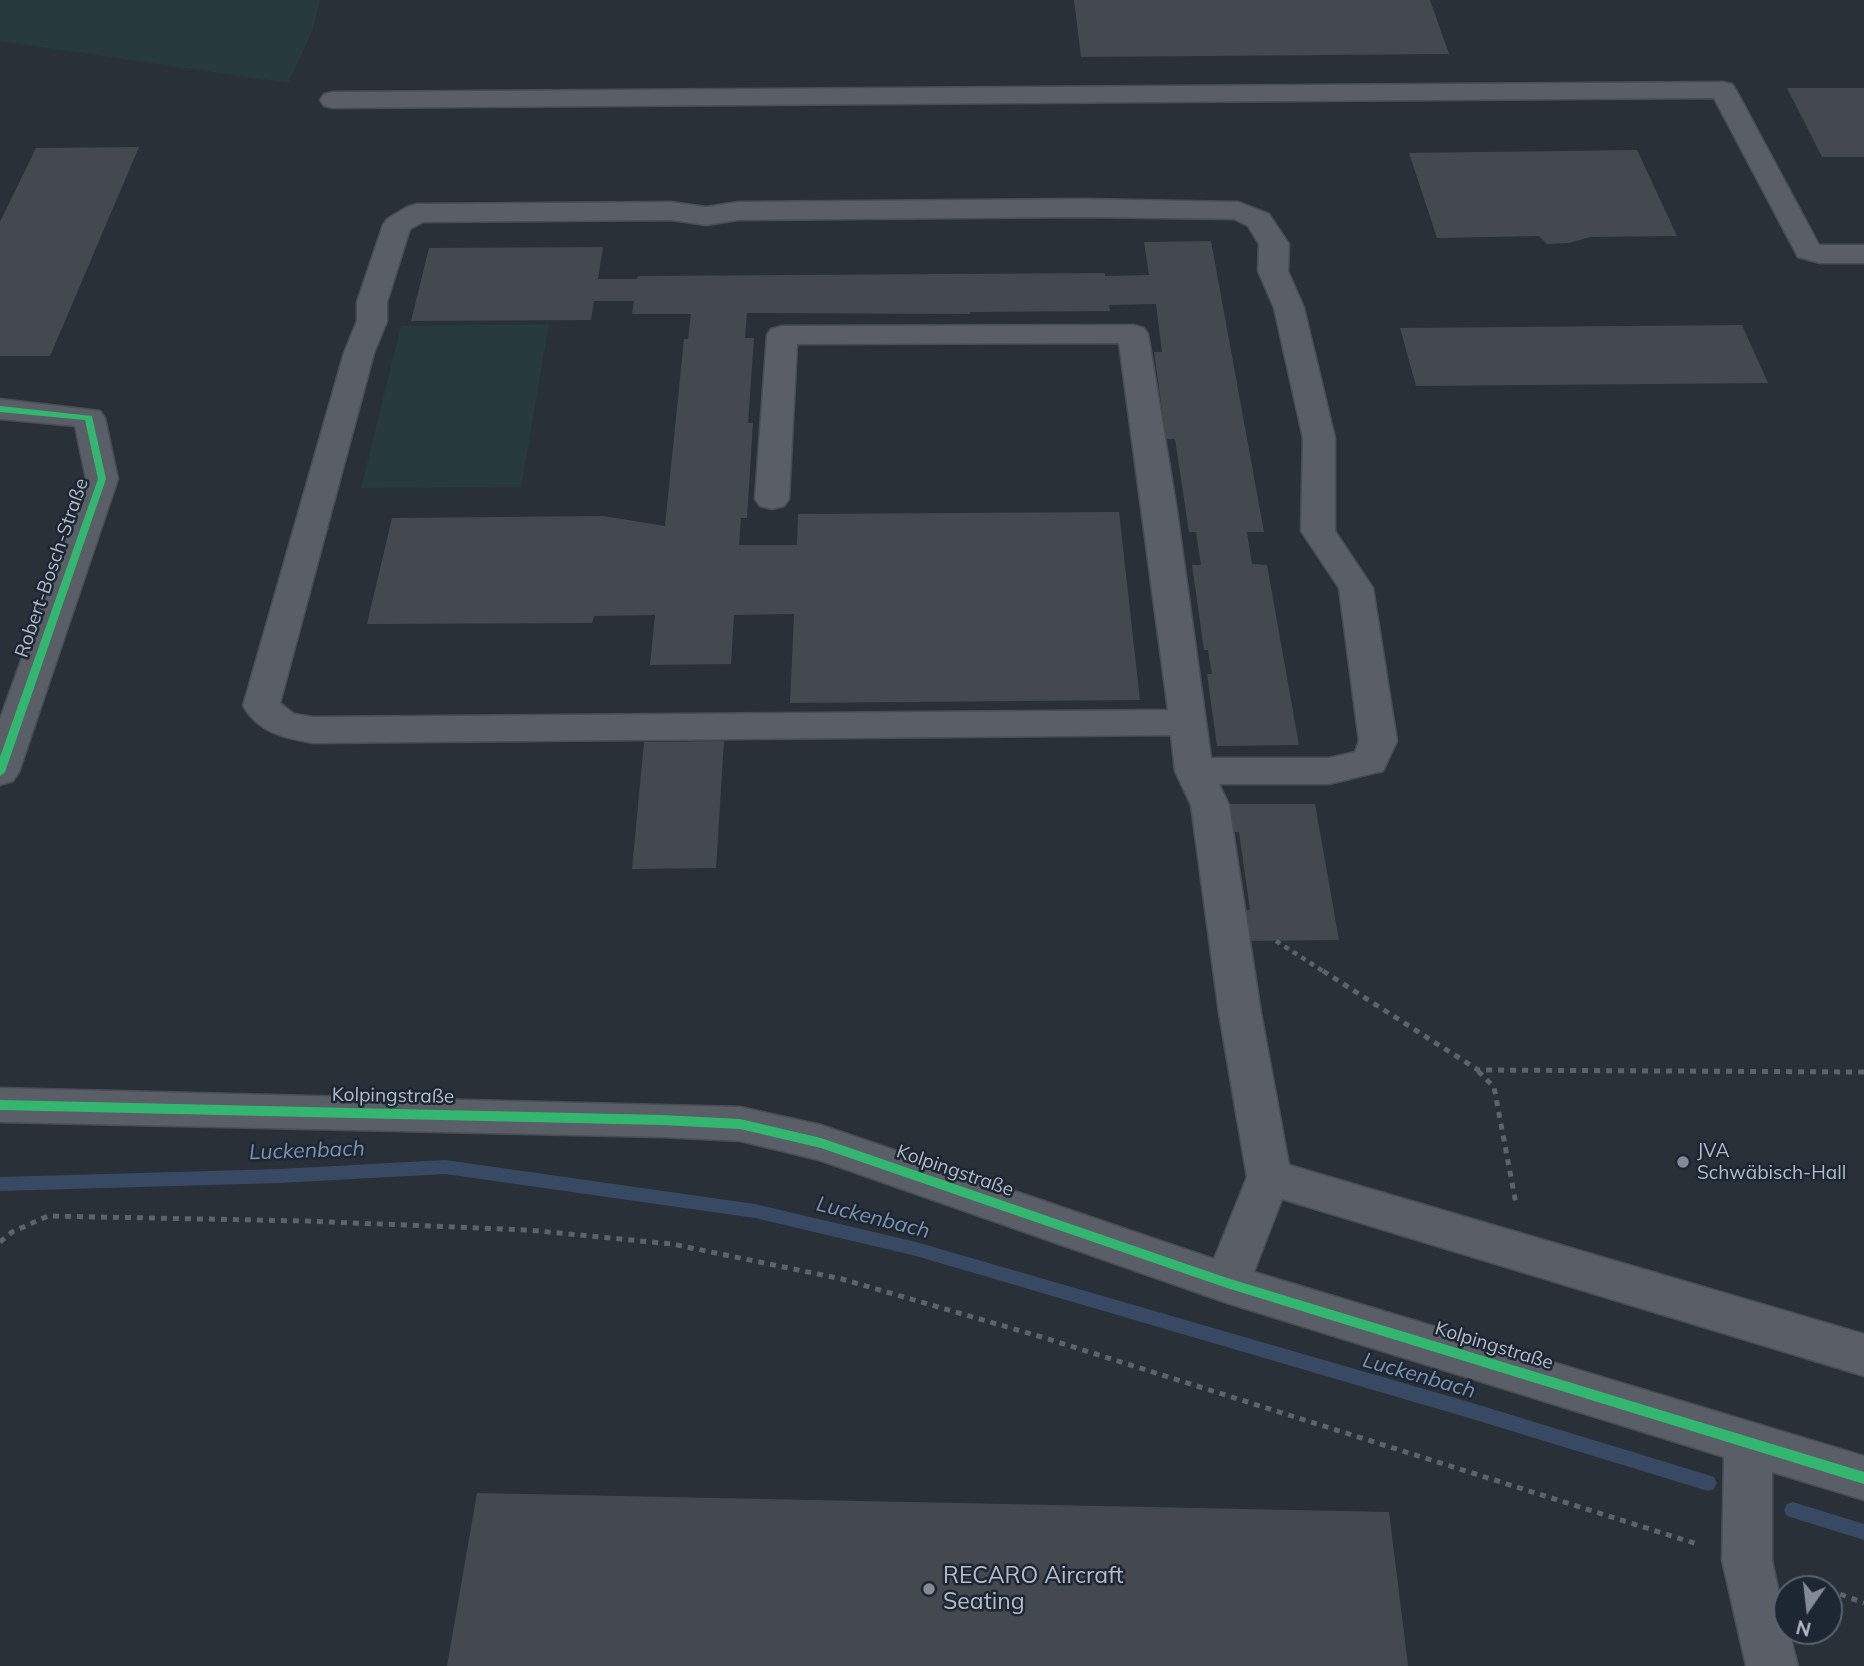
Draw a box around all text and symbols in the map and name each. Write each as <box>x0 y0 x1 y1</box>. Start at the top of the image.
street label: Robert-Bosch-Straße <box>11 475 93 661</box>
street label: Kolpingstraße <box>332 1084 454 1108</box>
water label: Luckenbach <box>249 1136 365 1166</box>
street label: Kolpingstraße <box>893 1140 1017 1202</box>
place label: JVA Schwäbisch-Hall <box>1697 1140 1846 1184</box>
marker: JVA Schwäbisch-Hall <box>1675 1154 1691 1170</box>
water label: Luckenbach <box>814 1192 932 1244</box>
street label: Kolpingstraße <box>1432 1317 1556 1375</box>
water label: Luckenbach <box>1360 1348 1478 1404</box>
place label: RECARO Aircraft Seating <box>943 1562 1123 1616</box>
north arrow <box>1773 1575 1843 1645</box>
marker: RECARO Aircraft Seating <box>921 1581 937 1597</box>
text: N <box>1794 1615 1813 1642</box>

